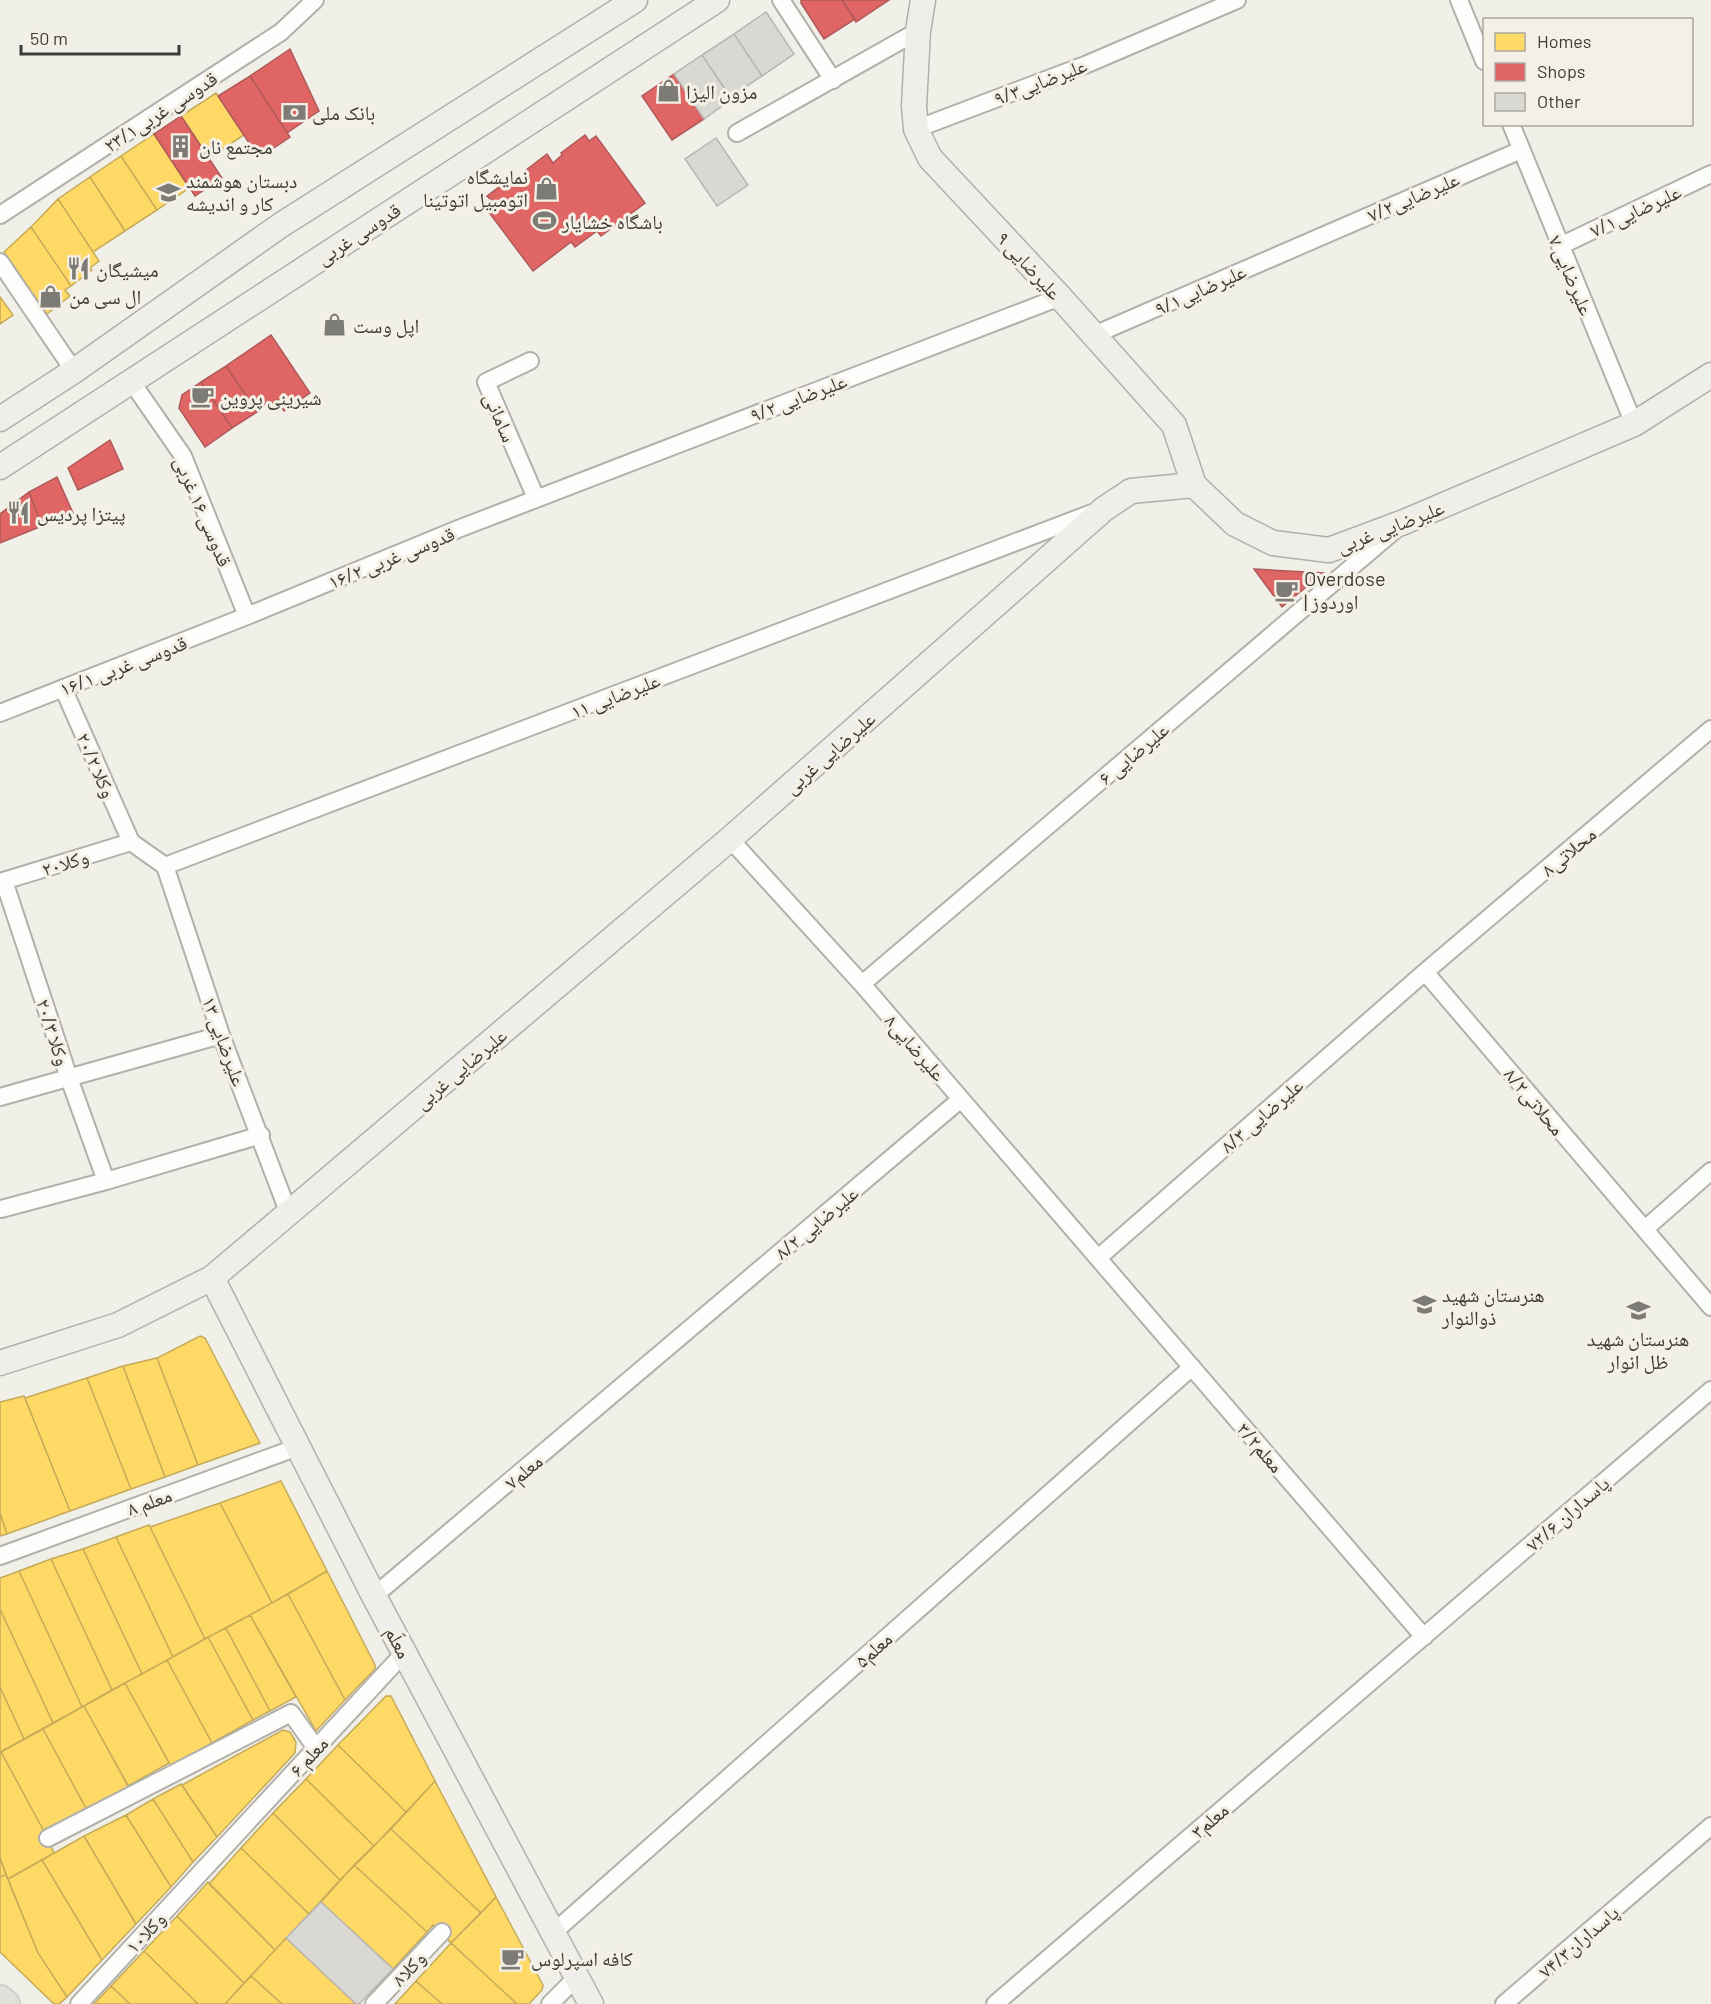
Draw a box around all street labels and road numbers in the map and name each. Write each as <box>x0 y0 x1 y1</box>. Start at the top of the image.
street label: علیرضایی۹/۳ <box>990 52 1090 111</box>
street label: قدوسی غربی۲۳/۱ <box>99 65 222 157</box>
street label: علیرضایی۷/۲ <box>1363 166 1463 227</box>
street label: علیرضایی۷/۱ <box>1586 178 1685 242</box>
street label: قدوسی غربی <box>311 197 405 270</box>
street label: ۹ علیرضایی <box>992 226 1068 305</box>
street label: ۷ علیرضایی <box>1543 231 1600 319</box>
street label: علیرضایی۹/۱ <box>1151 258 1250 321</box>
street label: ۹/۲ علیرضایی <box>746 368 850 427</box>
street label: سامانی <box>479 389 522 446</box>
street label: قدوسی ۱۶ غربی <box>169 452 238 570</box>
street label: علیرضایی غربی <box>1333 495 1447 558</box>
street label: ۱۶/۲ قدوسی غربی <box>324 521 458 594</box>
street label: ۱۶/۱ قدوسی غربی <box>56 630 190 701</box>
street label: ۱۱ علیرضایی <box>567 667 663 724</box>
street label: علیرضایی غربی <box>778 706 880 799</box>
street label: ۶ علیرضایی <box>1093 717 1174 790</box>
street label: وکلا ۲۰/۲ <box>72 729 122 801</box>
street label: محلاتی۸ <box>1536 821 1601 882</box>
street label: وکلا۲۰ <box>39 844 91 880</box>
street label: ۱۳ علیرضایی <box>197 993 252 1089</box>
street label: وکلا ۲۰/۳ <box>32 996 76 1068</box>
street label: علیرضایی۸ <box>880 1009 952 1086</box>
street label: علیرضایی غربی <box>409 1022 512 1114</box>
street label: محلاتی۸/۲ <box>1499 1062 1570 1140</box>
street label: ۸/۳ علیرضایی <box>1215 1073 1308 1158</box>
street label: علیرضایی ۸/۲ <box>769 1180 863 1265</box>
street label: معلم۳/۲ <box>1230 1417 1289 1479</box>
street label: معلم۷ <box>499 1448 549 1496</box>
street label: ۷۲/۶ پاسداران <box>1520 1470 1614 1557</box>
street label: ۸ معلم <box>123 1482 176 1523</box>
street label: معلّم <box>378 1622 417 1664</box>
street label: معلم۵ <box>849 1626 899 1674</box>
street label: ۶ معلم <box>284 1731 335 1783</box>
street label: معلم۳ <box>1185 1797 1235 1845</box>
street label: پاسداران۷۴/۳ <box>1533 1900 1624 1983</box>
street label: وکلا۱۰ <box>120 1906 170 1958</box>
street label: وکلا۸ <box>386 1946 430 1990</box>

